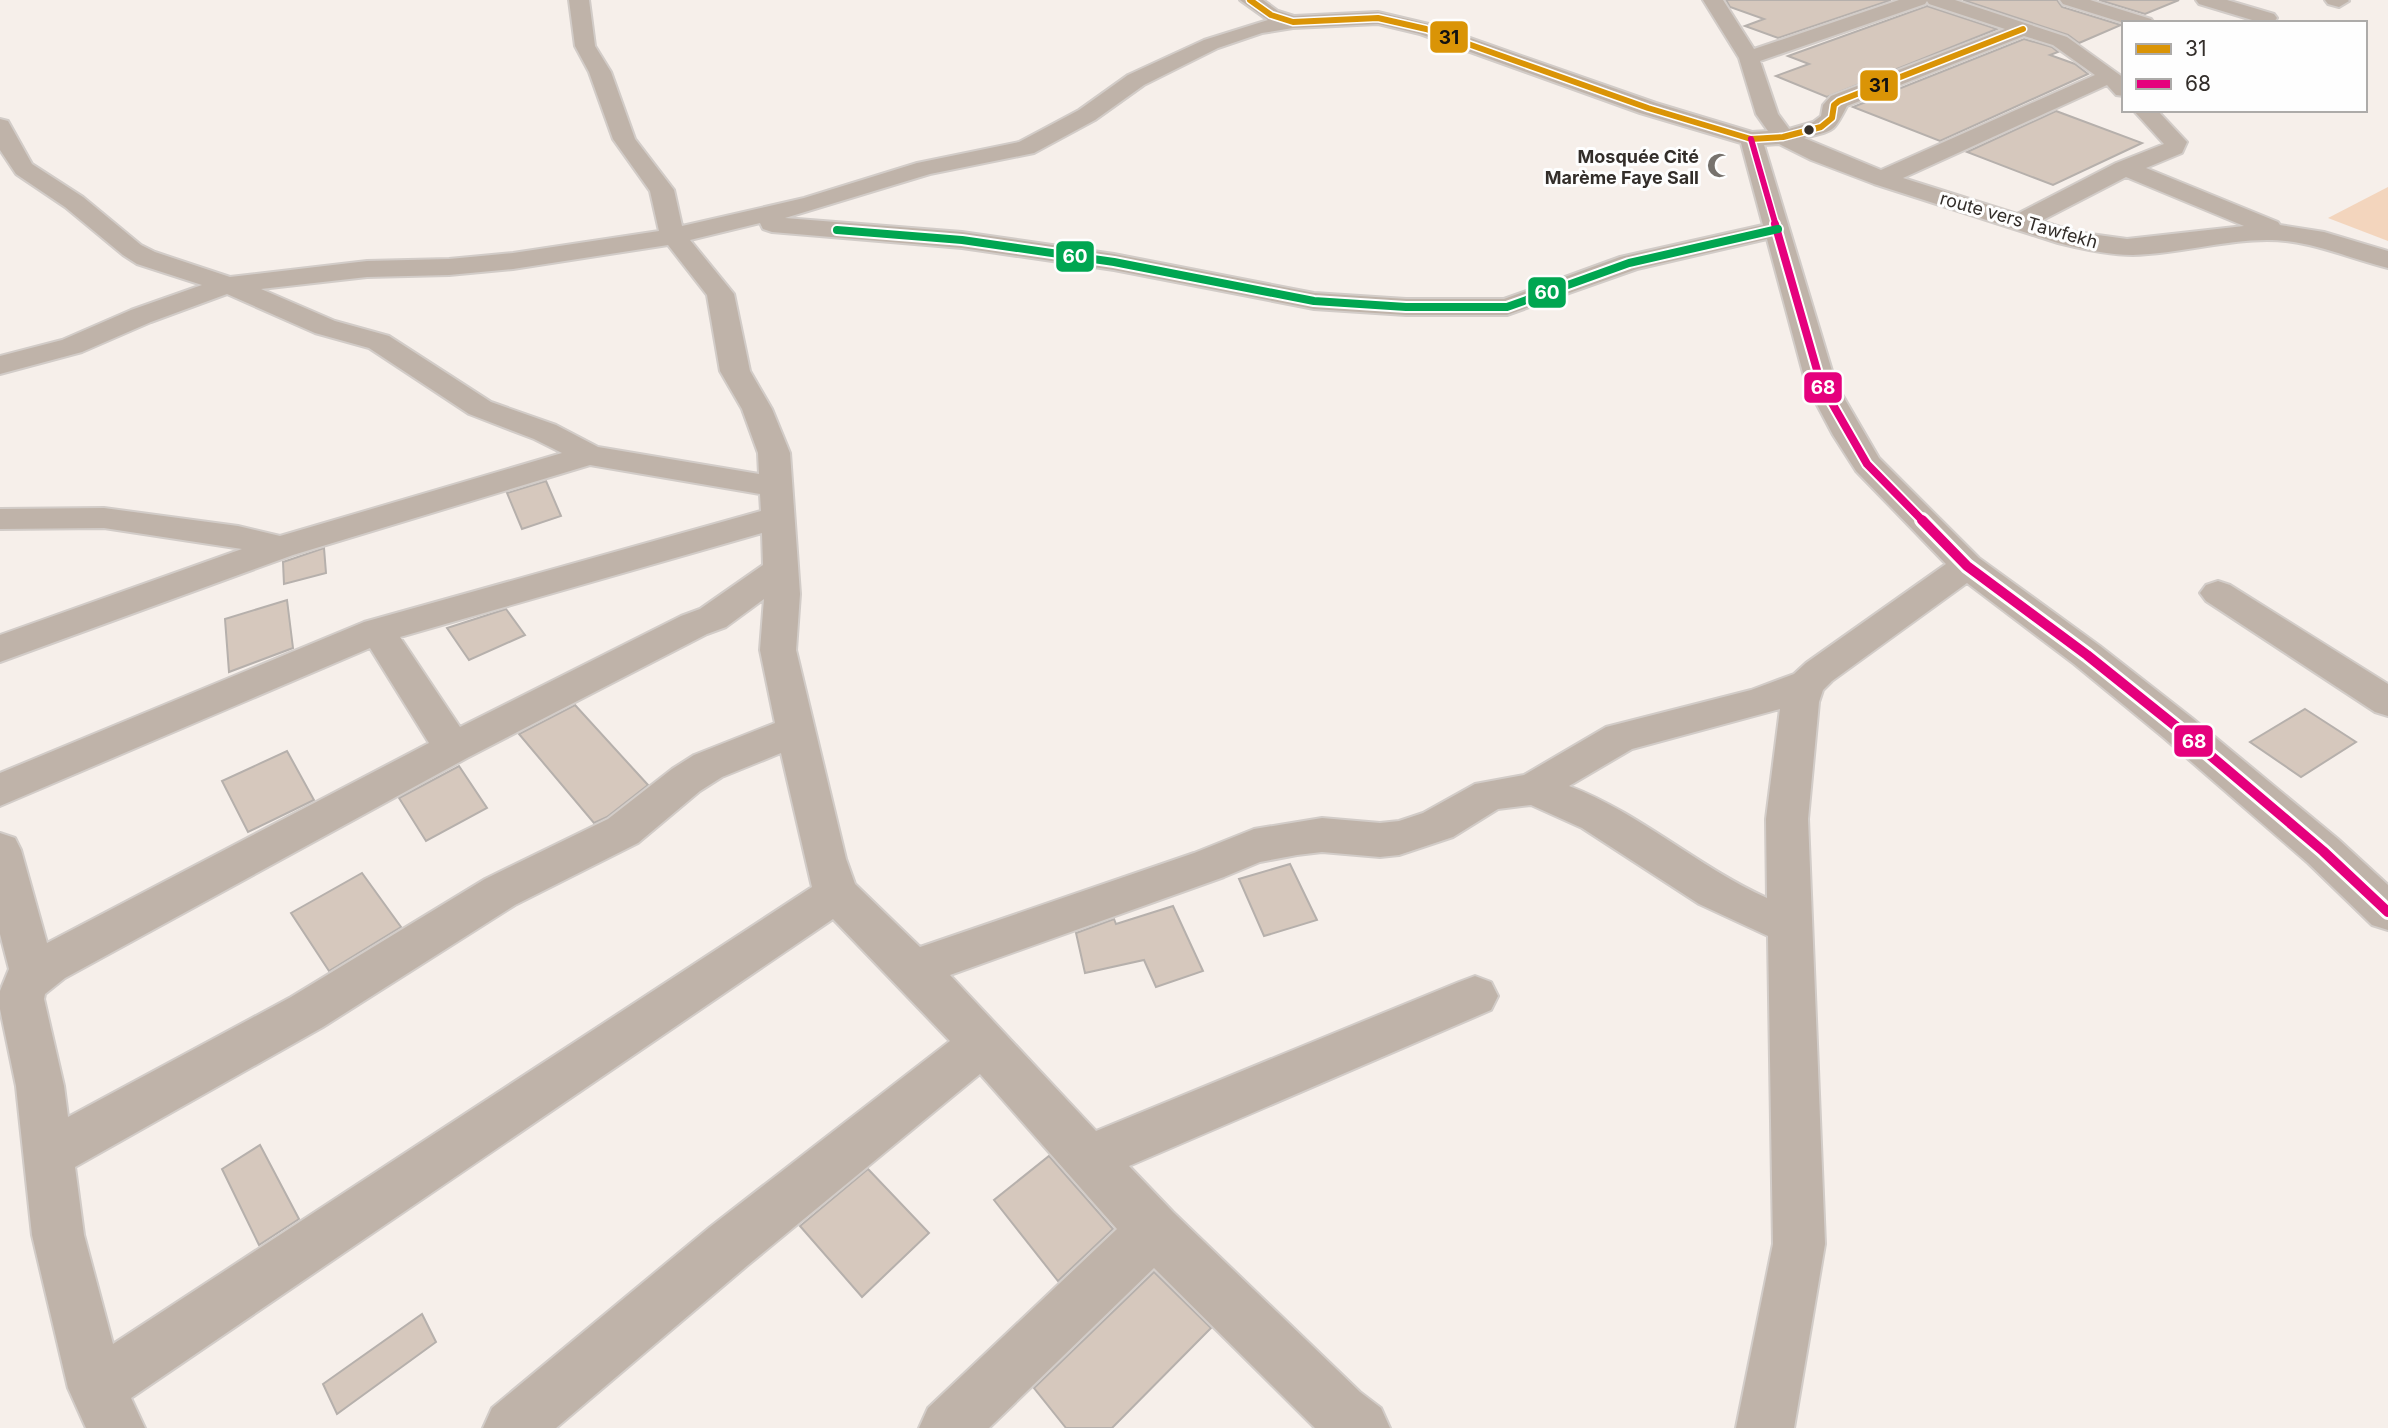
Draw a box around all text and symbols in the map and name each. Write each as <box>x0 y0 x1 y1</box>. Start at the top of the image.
line badge: 31 <box>1429 20 1469 54</box>
legend <box>2122 21 2367 112</box>
text: 31 <box>1439 26 1459 49</box>
text: 31 <box>2185 36 2207 61</box>
line badge: 31 <box>1859 69 1899 102</box>
text: 68 <box>2185 71 2211 96</box>
text: 31 <box>1869 74 1889 97</box>
unlabelled marker <box>1802 123 1816 137</box>
place label: Mosquée Cité Marème Faye Sall <box>1545 146 1699 188</box>
mosque icon: Mosquée Cité Marème Faye Sall <box>1705 152 1733 180</box>
street label: route vers Tawfekh <box>1938 187 2100 253</box>
line badge: 60 <box>1055 240 1095 273</box>
text: 60 <box>1062 245 1088 268</box>
line badge: 60 <box>1527 276 1567 309</box>
text: 60 <box>1534 281 1560 304</box>
line badge: 68 <box>1803 371 1843 404</box>
text: 68 <box>1811 376 1835 399</box>
line badge: 68 <box>2173 724 2214 758</box>
text: 68 <box>2182 730 2206 753</box>

